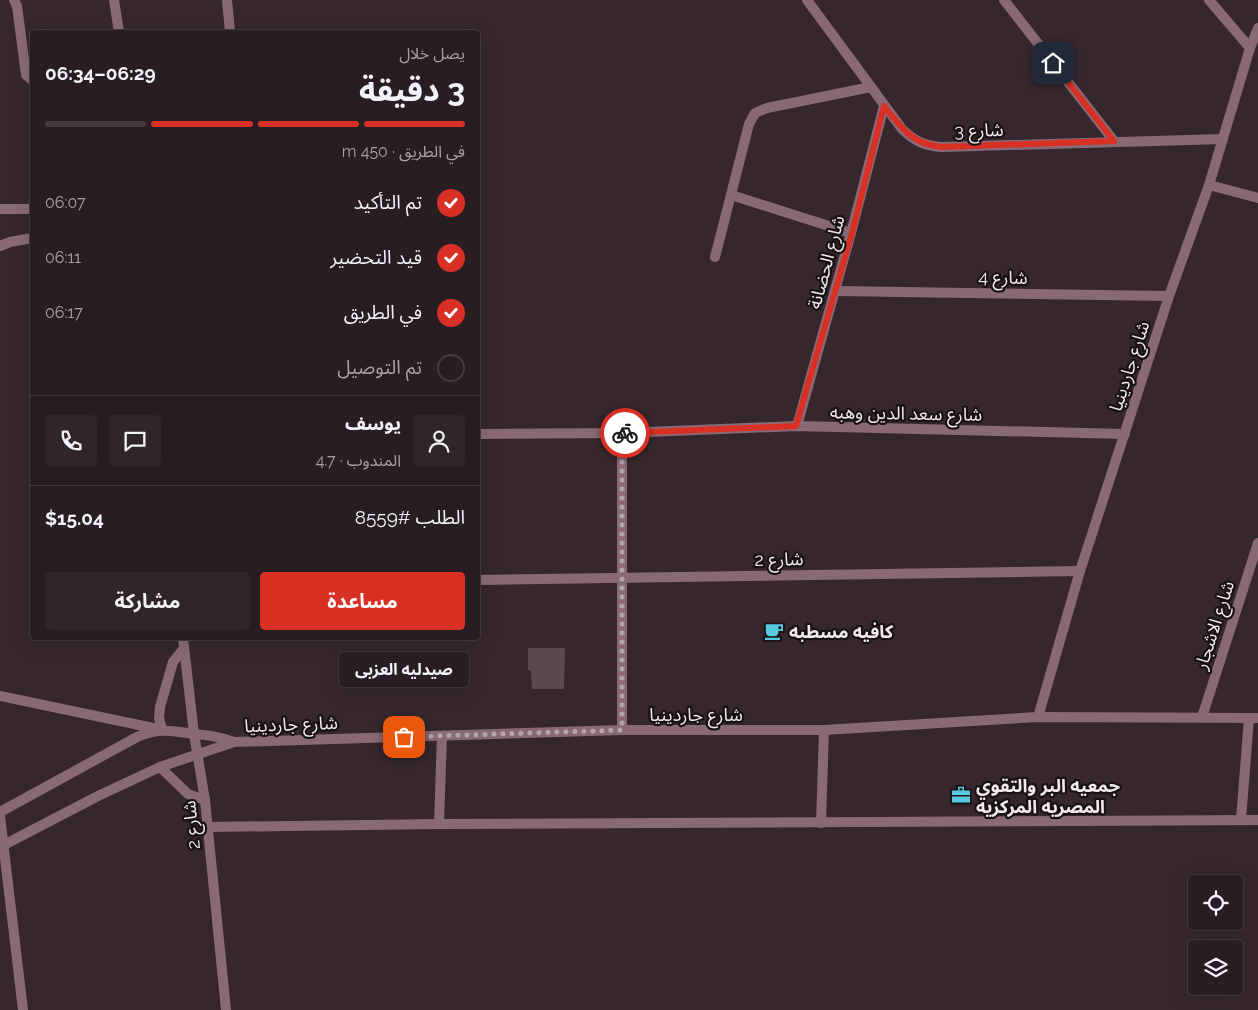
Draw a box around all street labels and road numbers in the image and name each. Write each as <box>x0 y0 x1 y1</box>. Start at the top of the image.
street label: شارع 3 <box>954 119 1004 145</box>
street label: شارع الحضانة <box>803 213 852 312</box>
street label: شارع 4 <box>978 266 1028 292</box>
street label: شارع جاردينيا <box>1105 318 1157 415</box>
street label: شارع سعد الدين وهبه <box>830 401 982 429</box>
street label: شارع 2 <box>754 548 804 574</box>
street label: شارع الاشجار <box>1190 578 1242 674</box>
street label: شارع جاردينيا <box>649 704 743 729</box>
street label: شارع جاردينيا <box>244 712 338 740</box>
street label: شارع 2 <box>178 799 208 850</box>

